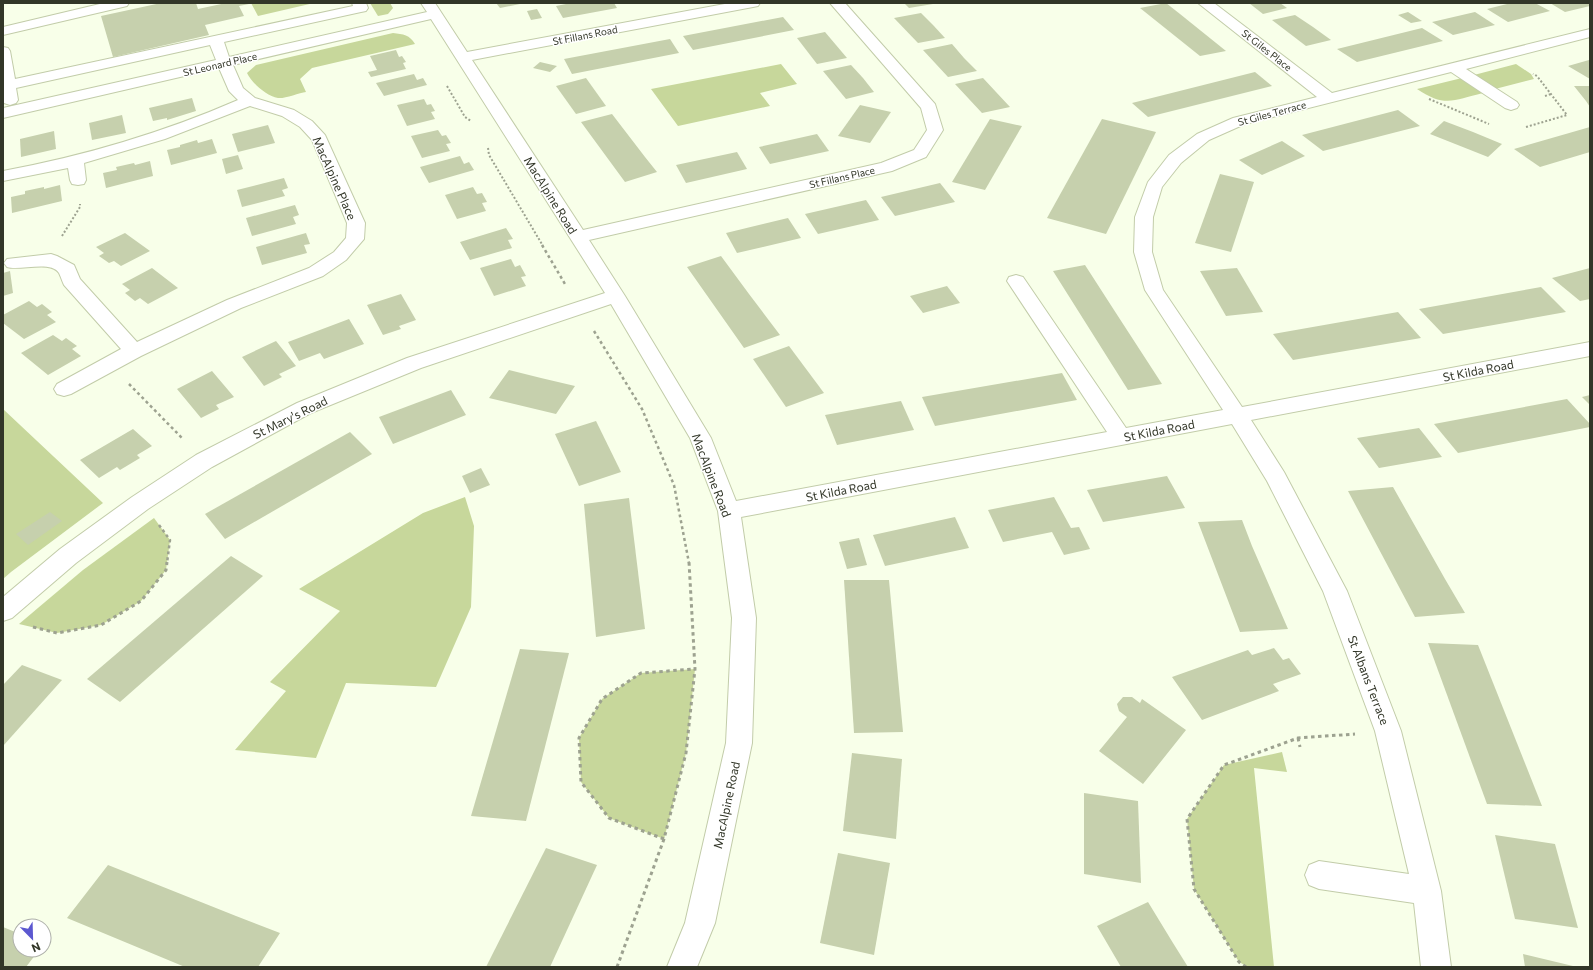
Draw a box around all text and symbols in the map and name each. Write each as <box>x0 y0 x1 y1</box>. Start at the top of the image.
street label: St Fillans Road <box>551 23 619 47</box>
street label: St Giles Place <box>1240 27 1294 73</box>
street label: St Leonard Place <box>182 50 258 78</box>
street label: St Giles Terrace <box>1237 98 1307 128</box>
street label: MacAlpine Place <box>310 134 360 222</box>
street label: MacAlpine Road <box>522 154 580 236</box>
street label: St Fillans Place <box>808 164 876 190</box>
street label: St Kilda Road <box>1441 356 1515 384</box>
street label: St Mary's Road <box>251 393 330 441</box>
street label: St Kilda Road <box>1122 416 1196 444</box>
street label: MacAlpine Road <box>690 431 734 519</box>
street label: St Kilda Road <box>804 476 878 504</box>
street label: St Albans Terrace <box>1346 633 1392 727</box>
street label: MacAlpine Road <box>710 760 742 850</box>
north arrow <box>12 918 52 958</box>
text: N <box>30 940 42 955</box>

